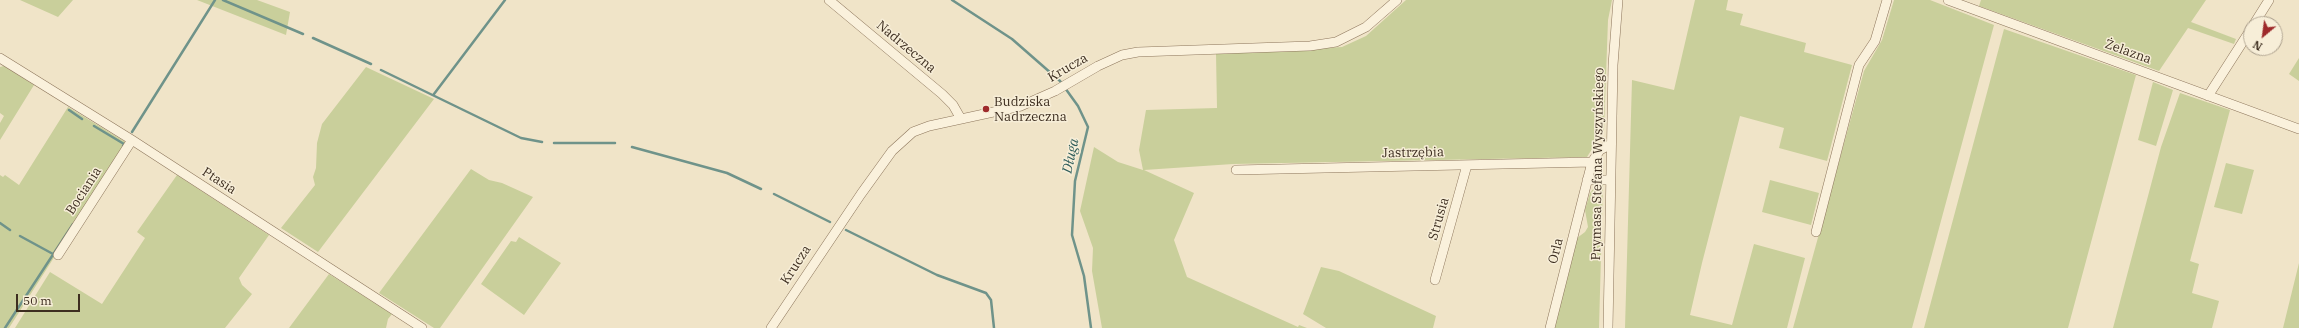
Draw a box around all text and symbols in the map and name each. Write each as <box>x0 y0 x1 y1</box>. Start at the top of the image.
north arrow <box>2243 16 2283 56</box>
street label: Nadrzeczna <box>873 18 939 76</box>
street label: Żelazna <box>2103 36 2153 68</box>
text: N <box>2250 37 2265 54</box>
street label: Krucza <box>1045 50 1091 86</box>
street label: Prymasa Stefana Wyszyńskiego <box>1589 67 1607 261</box>
place label: Budziska Nadrzeczna <box>994 94 1067 125</box>
marker: Budziska Nadrzeczna <box>981 104 991 114</box>
water label: Długa <box>1059 137 1083 175</box>
street label: Jastrzębia <box>1382 145 1444 161</box>
street label: Bociania <box>63 164 105 218</box>
street label: Ptasia <box>199 164 239 198</box>
street label: Strusia <box>1425 196 1453 242</box>
street label: Orla <box>1545 236 1567 266</box>
street label: Krucza <box>778 242 814 288</box>
scale bar <box>18 286 82 312</box>
text: 50 m <box>23 293 52 308</box>

